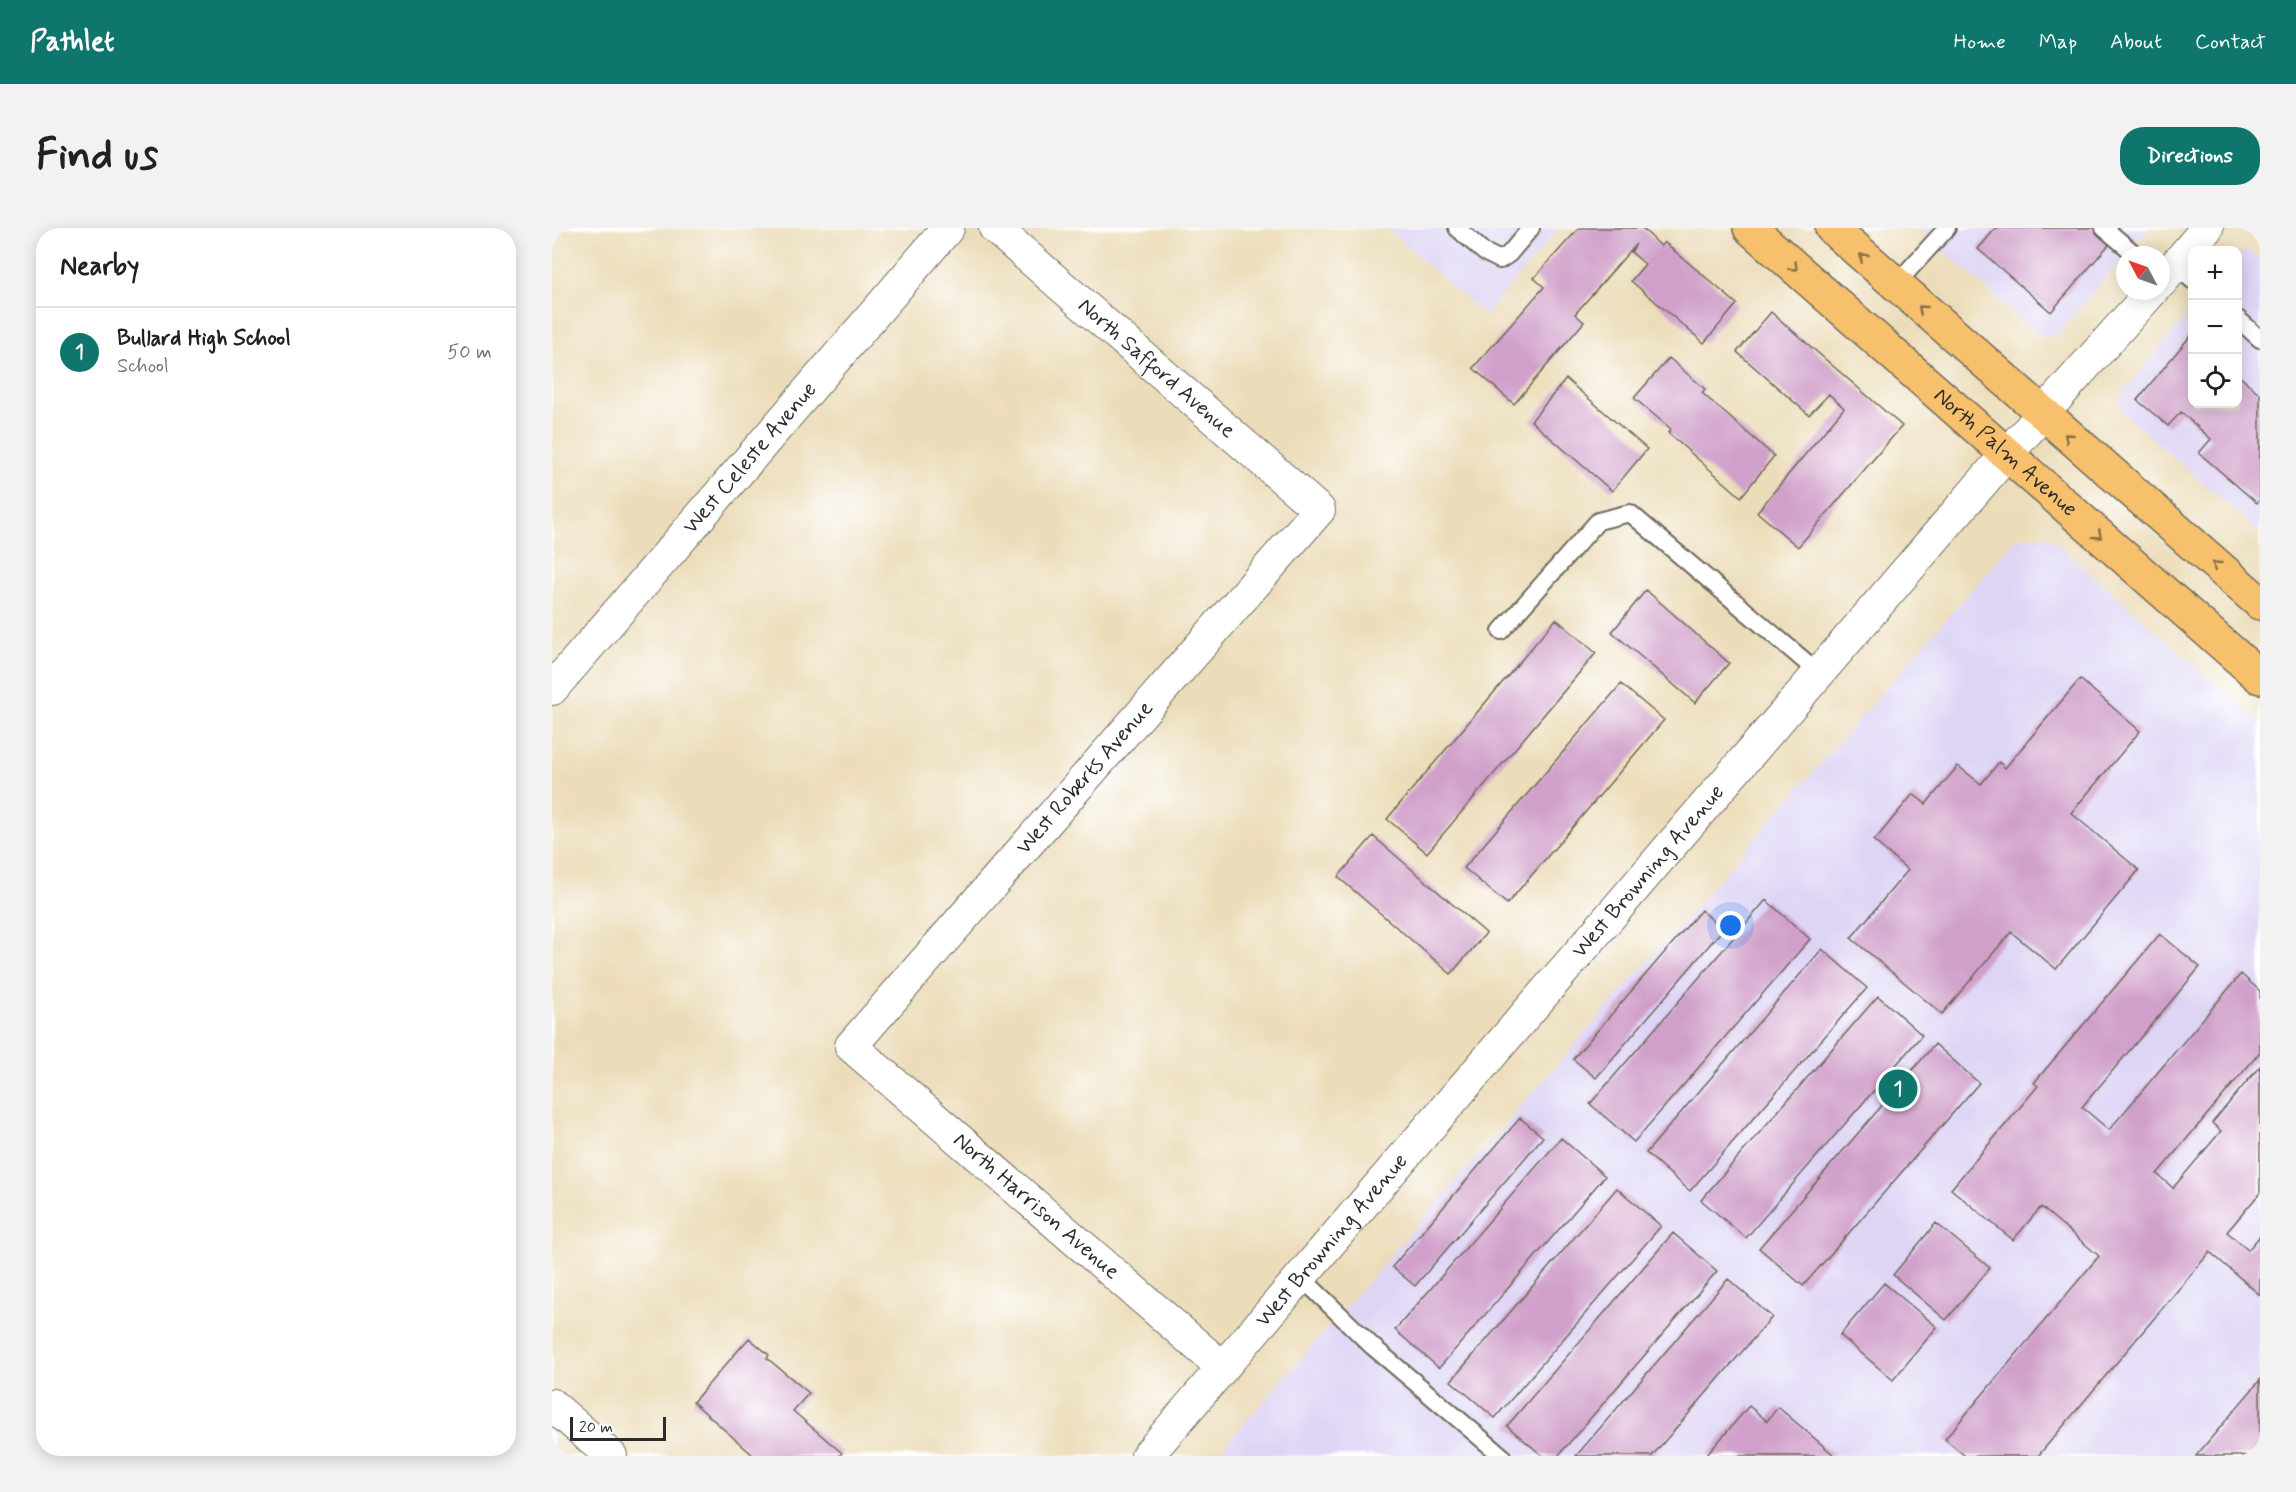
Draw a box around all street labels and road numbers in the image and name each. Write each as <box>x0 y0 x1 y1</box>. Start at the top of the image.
street label: North Safford Avenue <box>1072 292 1241 445</box>
street label: West Celeste Avenue <box>677 377 823 540</box>
street label: North Palm Avenue <box>1928 382 2083 523</box>
street label: West Roberts Avenue <box>1010 695 1160 861</box>
street label: West Browning Avenue <box>1566 779 1731 964</box>
street label: North Harrison Avenue <box>947 1127 1125 1286</box>
street label: West Browning Avenue <box>1250 1148 1414 1333</box>

